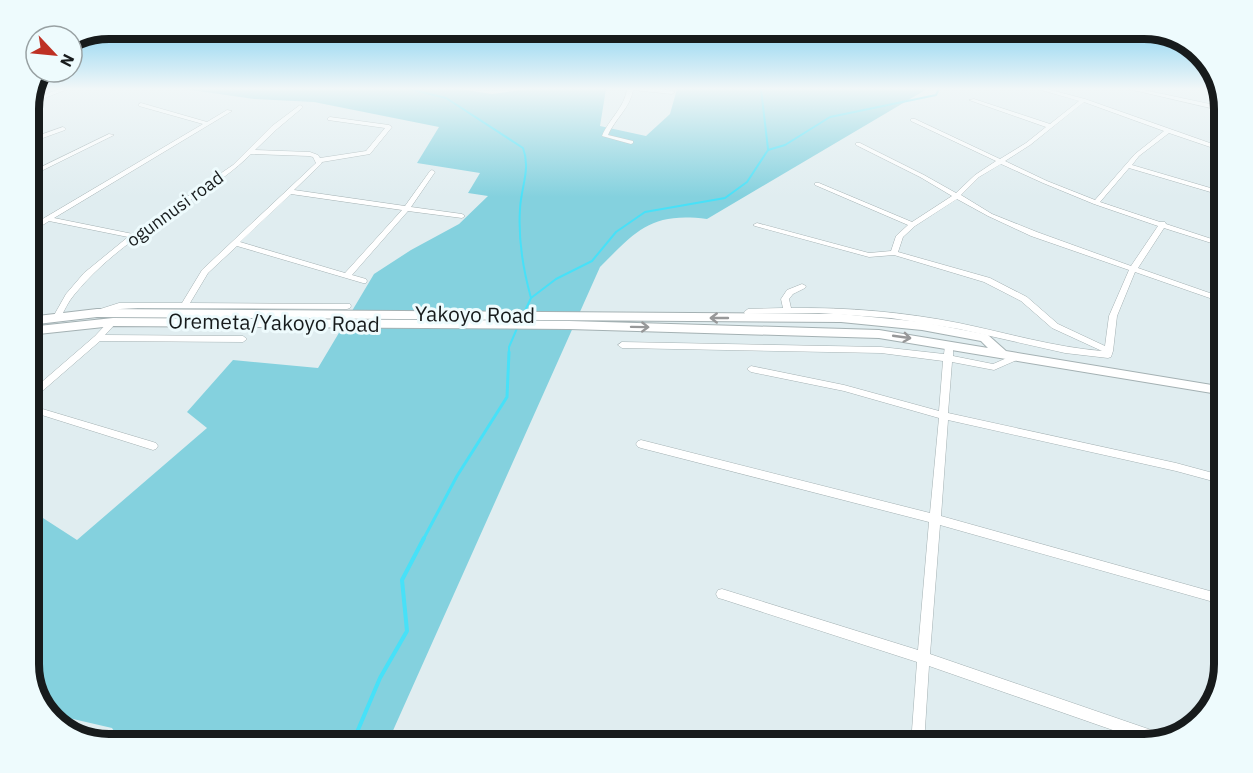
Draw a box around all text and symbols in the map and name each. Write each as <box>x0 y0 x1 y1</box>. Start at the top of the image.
north arrow <box>24 24 84 84</box>
text: N <box>56 51 79 70</box>
street label: ogunnusi road <box>122 166 228 252</box>
street label: Yakoyo Road <box>415 299 535 329</box>
street label: Oremeta/Yakoyo Road <box>168 306 380 338</box>
one-way arrow <box>710 312 730 324</box>
one-way arrow <box>630 321 650 333</box>
one-way arrow <box>892 332 912 343</box>

